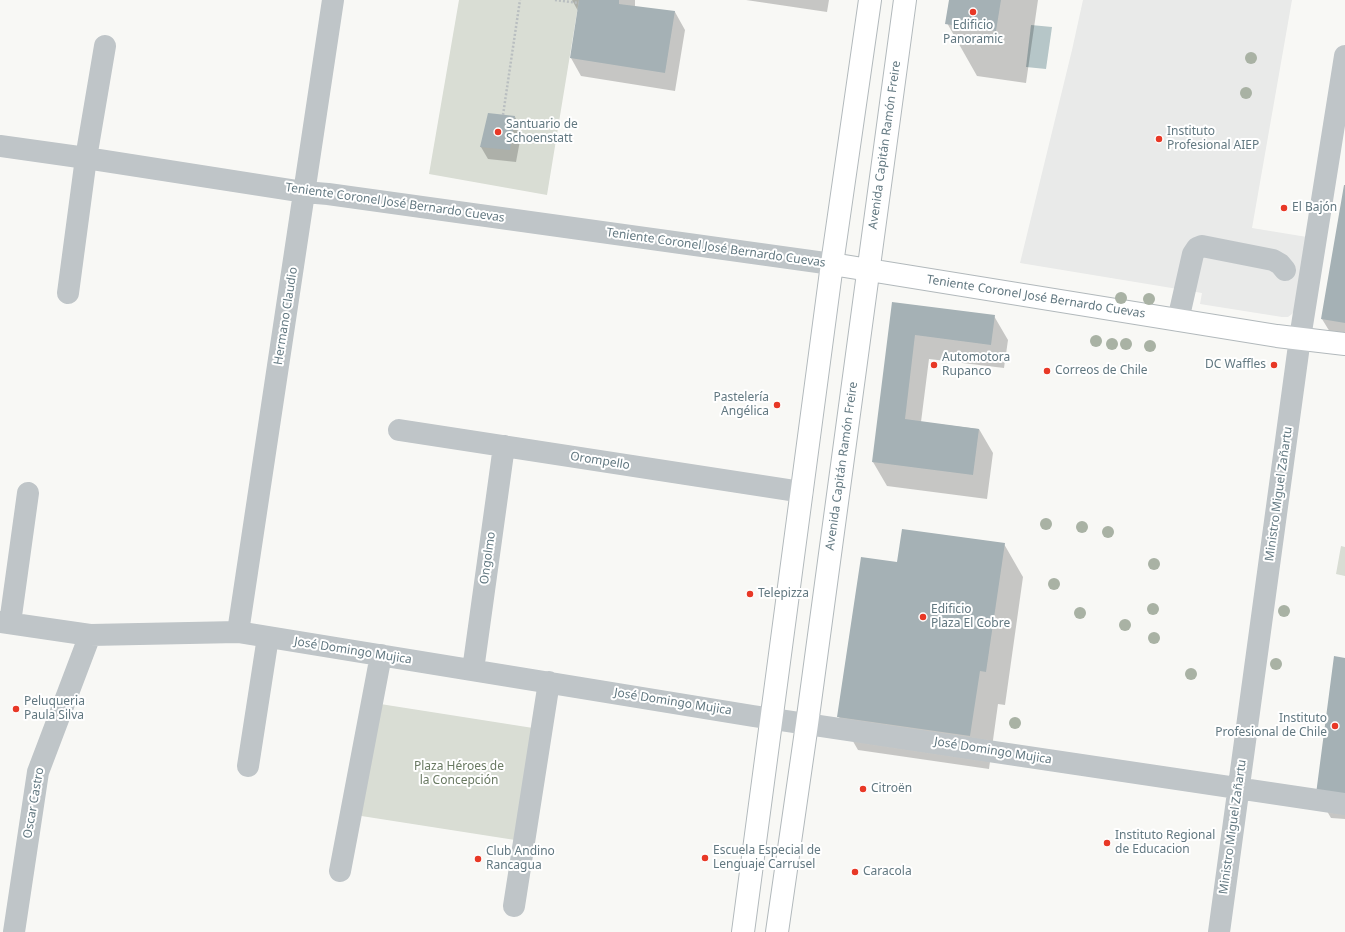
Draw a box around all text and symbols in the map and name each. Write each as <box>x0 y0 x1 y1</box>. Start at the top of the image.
marker: Edificio Panoramic <box>968 7 978 17</box>
place label: Edificio Panoramic <box>943 19 1003 47</box>
street label: Avenida Capitán Ramón Freire <box>866 60 904 230</box>
place label: Santuario de Schoenstatt <box>506 118 578 146</box>
place label: Instituto Profesional AIEP <box>1167 125 1259 153</box>
marker: Santuario de Schoenstatt <box>493 127 503 137</box>
marker: Instituto Profesional AIEP <box>1154 134 1164 144</box>
street label: Teniente Coronel José Bernardo Cuevas <box>284 180 506 226</box>
place label: El Bajón <box>1292 201 1337 215</box>
marker: El Bajón <box>1279 203 1289 213</box>
street label: Teniente Coronel José Bernardo Cuevas <box>605 225 827 271</box>
street label: Hermano Claudio <box>271 266 301 366</box>
street label: Teniente Coronel José Bernardo Cuevas <box>926 273 1146 321</box>
place label: Automotora Rupanco <box>942 351 1010 379</box>
place label: DC Waffles <box>1205 358 1266 372</box>
marker: Automotora Rupanco <box>929 360 939 370</box>
marker: DC Waffles <box>1269 360 1279 370</box>
place label: Correos de Chile <box>1055 364 1148 378</box>
marker: Correos de Chile <box>1042 366 1052 376</box>
street label: Avenida Capitán Ramón Freire <box>823 381 861 551</box>
place label: Pastelería Angélica <box>714 391 769 419</box>
marker: Pastelería Angélica <box>772 400 782 410</box>
street label: Ministro Miguel Zañartu <box>1262 426 1296 562</box>
street label: Orompello <box>569 449 631 473</box>
street label: Ongolmo <box>477 531 499 585</box>
place label: Telepizza <box>758 587 809 601</box>
marker: Telepizza <box>745 589 755 599</box>
place label: Edificio Plaza El Cobre <box>931 603 1010 631</box>
marker: Edificio Plaza El Cobre <box>918 612 928 622</box>
street label: José Domingo Mujica <box>293 635 413 667</box>
street label: José Domingo Mujica <box>613 686 733 718</box>
place label: Peluqueria Paula Silva <box>24 695 85 723</box>
marker: Peluqueria Paula Silva <box>11 704 21 714</box>
place label: Instituto Profesional de Chile <box>1215 712 1327 740</box>
marker: Instituto Profesional de Chile <box>1330 721 1340 731</box>
street label: José Domingo Mujica <box>933 735 1053 767</box>
street label: Ministro Miguel Zañartu <box>1216 759 1250 895</box>
park label: Plaza Héroes de la Concepción <box>414 760 504 788</box>
street label: Oscar Castro <box>21 766 47 840</box>
place label: Citroën <box>871 782 912 796</box>
marker: Citroën <box>858 784 868 794</box>
place label: Instituto Regional de Educacion <box>1115 829 1215 857</box>
marker: Instituto Regional de Educacion <box>1102 838 1112 848</box>
place label: Escuela Especial de Lenguaje Carrusel <box>713 844 821 872</box>
place label: Club Andino Rancagua <box>486 845 555 873</box>
marker: Escuela Especial de Lenguaje Carrusel <box>700 853 710 863</box>
marker: Club Andino Rancagua <box>473 854 483 864</box>
place label: Caracola <box>863 865 912 879</box>
marker: Caracola <box>850 867 860 877</box>

